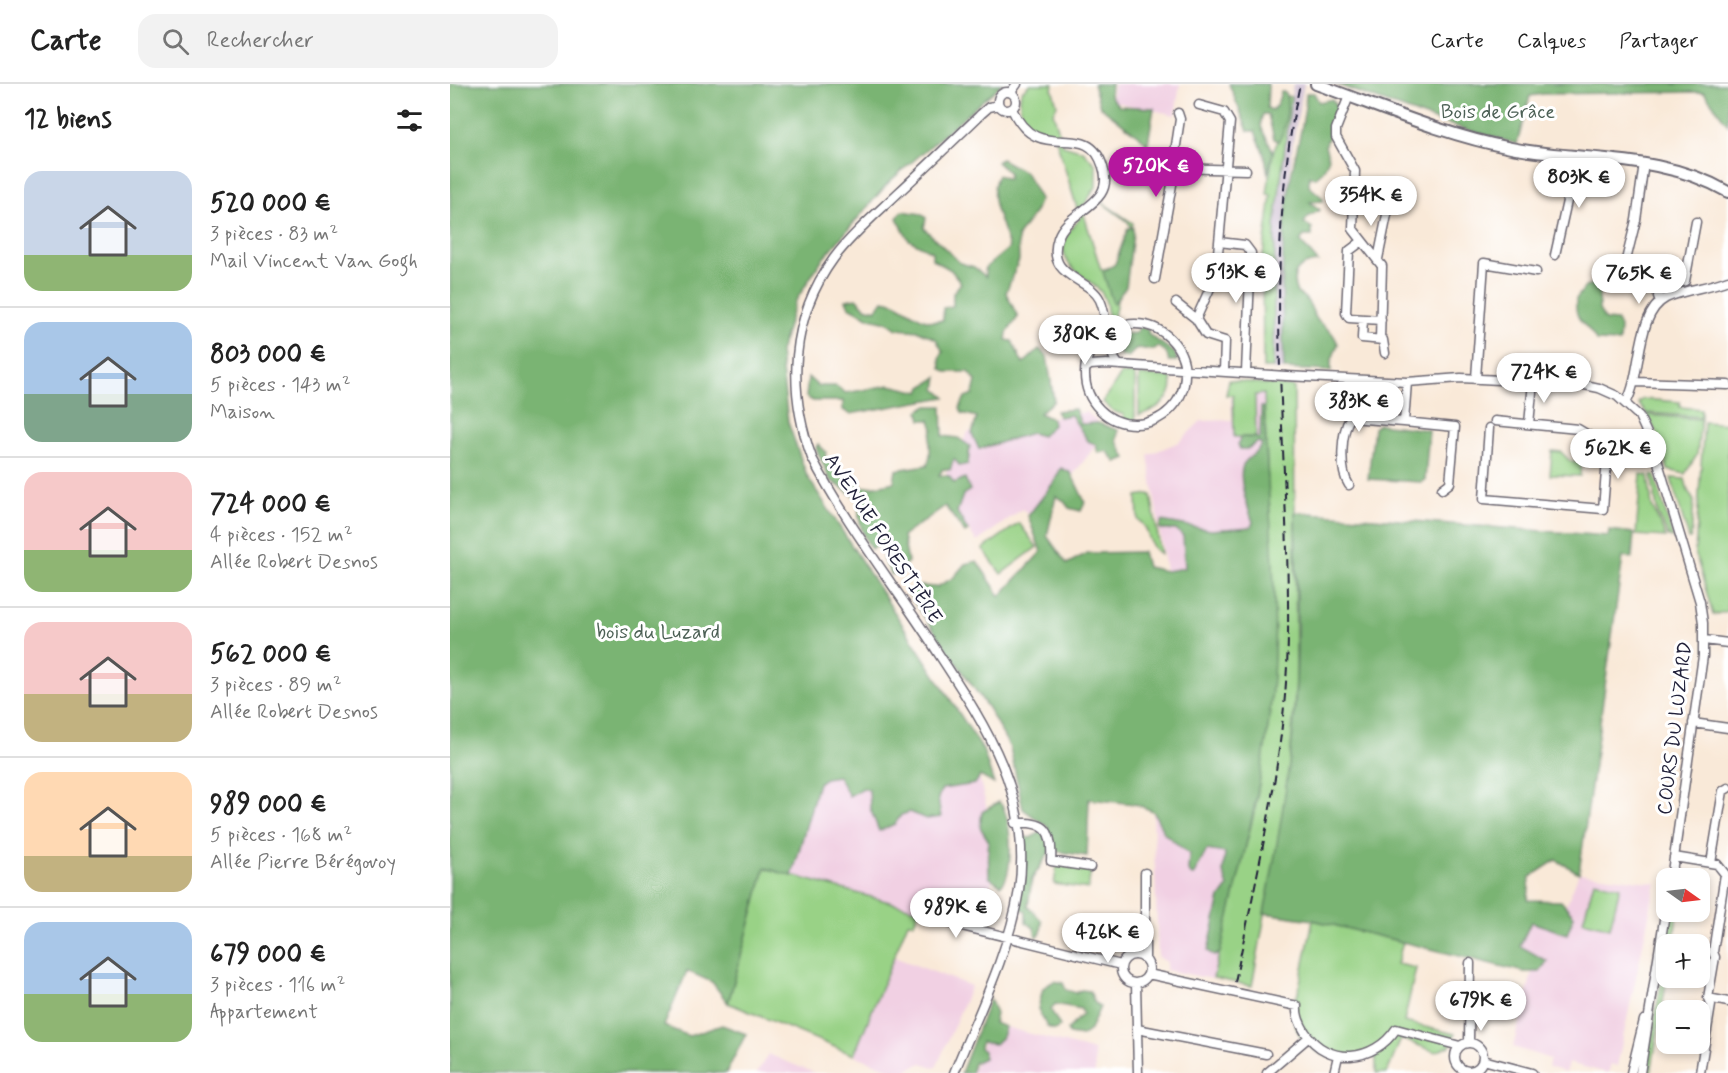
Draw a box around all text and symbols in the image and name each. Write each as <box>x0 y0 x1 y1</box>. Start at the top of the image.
search box <box>138 14 558 68</box>
text: Carte <box>30 23 102 60</box>
icon: search <box>159 25 192 58</box>
text: Rechercher <box>207 27 314 55</box>
text: Carte <box>1430 27 1484 55</box>
text: Calques <box>1517 27 1586 55</box>
text: Partager <box>1619 27 1698 55</box>
park label: Bois de Grâce <box>1441 99 1555 126</box>
text: 12 biens <box>24 103 112 137</box>
icon: filters <box>393 104 426 137</box>
pin: 520K € <box>1107 147 1205 198</box>
text: 520K € <box>1122 153 1190 180</box>
pin: 803K € <box>1530 158 1628 209</box>
text: 803K € <box>1547 164 1611 191</box>
pin: 354K € <box>1322 176 1420 227</box>
text: 354K € <box>1339 182 1403 209</box>
text: 520 000 € <box>210 187 331 221</box>
icon: home <box>72 195 144 267</box>
text: 3 pièces · 83 m² <box>210 221 338 248</box>
text: Mail Vincent Van Gogh <box>210 248 418 275</box>
pin: 513K € <box>1187 253 1285 304</box>
pin: 765K € <box>1590 254 1688 305</box>
text: 513K € <box>1205 259 1267 286</box>
text: 765K € <box>1606 260 1672 287</box>
pin: 380K € <box>1036 315 1134 366</box>
text: 380K € <box>1053 321 1117 348</box>
text: 803 000 € <box>210 338 326 372</box>
icon: home <box>72 346 144 418</box>
pin: 724K € <box>1495 353 1593 404</box>
text: 724K € <box>1510 359 1578 386</box>
text: 5 pièces · 143 m² <box>210 372 351 399</box>
pin: 383K € <box>1310 382 1408 433</box>
text: 383K € <box>1329 388 1389 415</box>
text: Maison <box>210 399 275 426</box>
pin: 562K € <box>1569 429 1667 480</box>
text: 562K € <box>1584 435 1652 462</box>
street label: AVENUE FORESTIÈRE <box>817 448 948 629</box>
text: 724 000 € <box>210 488 331 522</box>
icon: home <box>72 496 144 568</box>
text: 4 pièces · 152 m² <box>210 522 353 549</box>
text: Allée Robert Desnos <box>210 549 378 576</box>
park label: bois du Luzard <box>596 619 720 646</box>
text: 562 000 € <box>210 638 332 672</box>
street label: COURS DU LUZARD <box>1651 640 1700 816</box>
icon: home <box>72 646 144 718</box>
text: 3 pièces · 89 m² <box>210 672 342 699</box>
text: Allée Robert Desnos <box>210 699 378 726</box>
text: 989 000 € <box>210 788 327 822</box>
icon: home <box>72 796 144 868</box>
text: 5 pièces · 168 m² <box>210 822 352 849</box>
text: Allée Pierre Bérégovoy <box>210 849 396 876</box>
north arrow <box>1656 868 1710 922</box>
map controls <box>1656 868 1710 1054</box>
pin: 989K € <box>907 888 1005 939</box>
text: 989K € <box>924 894 988 921</box>
pin: 426K € <box>1059 913 1157 964</box>
text: 426K € <box>1076 919 1140 946</box>
button: + <box>1656 934 1710 988</box>
text: 679 000 € <box>210 938 326 972</box>
icon: home <box>72 946 144 1018</box>
text: 3 pièces · 116 m² <box>210 972 345 999</box>
pin: 679K € <box>1432 981 1530 1032</box>
text: 679K € <box>1449 987 1513 1014</box>
text: Appartement <box>210 999 318 1026</box>
button: − <box>1656 1000 1710 1054</box>

